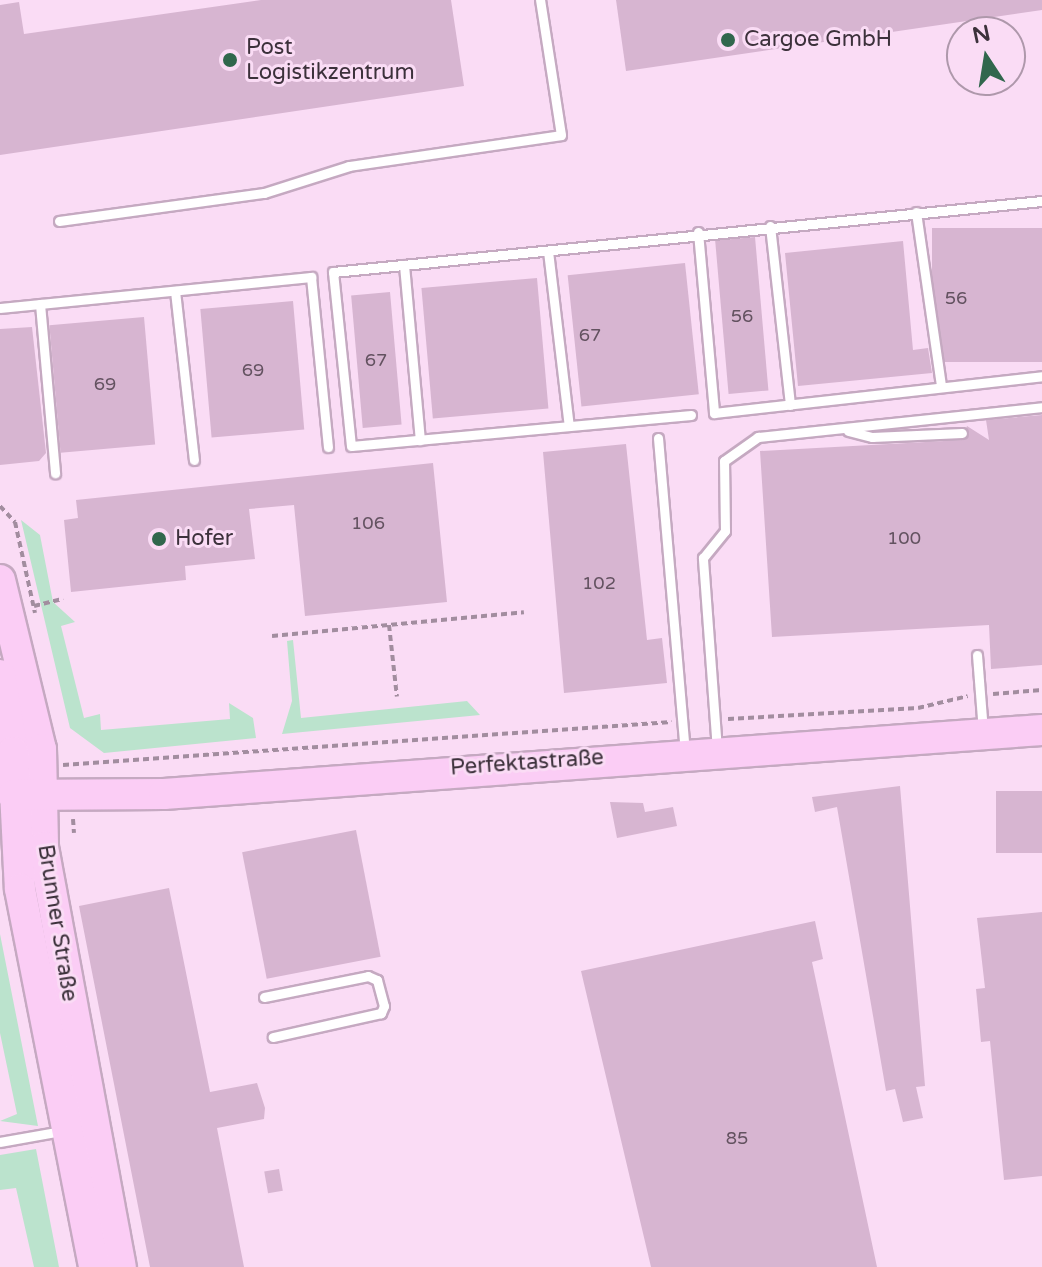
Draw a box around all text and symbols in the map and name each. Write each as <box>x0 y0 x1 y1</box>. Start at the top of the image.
north arrow <box>946 16 1026 96</box>
text: N <box>970 20 993 49</box>
place label: Cargoe GmbH <box>744 27 892 53</box>
marker: Cargoe GmbH <box>719 31 737 49</box>
place label: Post Logistikzentrum <box>246 34 415 86</box>
marker: Post Logistikzentrum <box>221 51 239 69</box>
house number: 56 <box>945 287 967 309</box>
house number: 56 <box>731 305 753 327</box>
house number: 67 <box>579 324 601 346</box>
house number: 67 <box>365 349 387 371</box>
house number: 69 <box>242 359 264 381</box>
house number: 69 <box>94 373 116 395</box>
house number: 106 <box>351 512 385 534</box>
place label: Hofer <box>175 526 233 552</box>
house number: 100 <box>887 527 921 549</box>
marker: Hofer <box>150 530 168 548</box>
house number: 102 <box>582 572 616 594</box>
street label: Perfektastraße <box>449 744 605 782</box>
street label: Brunner Straße <box>32 843 82 1003</box>
house number: 85 <box>726 1127 748 1149</box>

